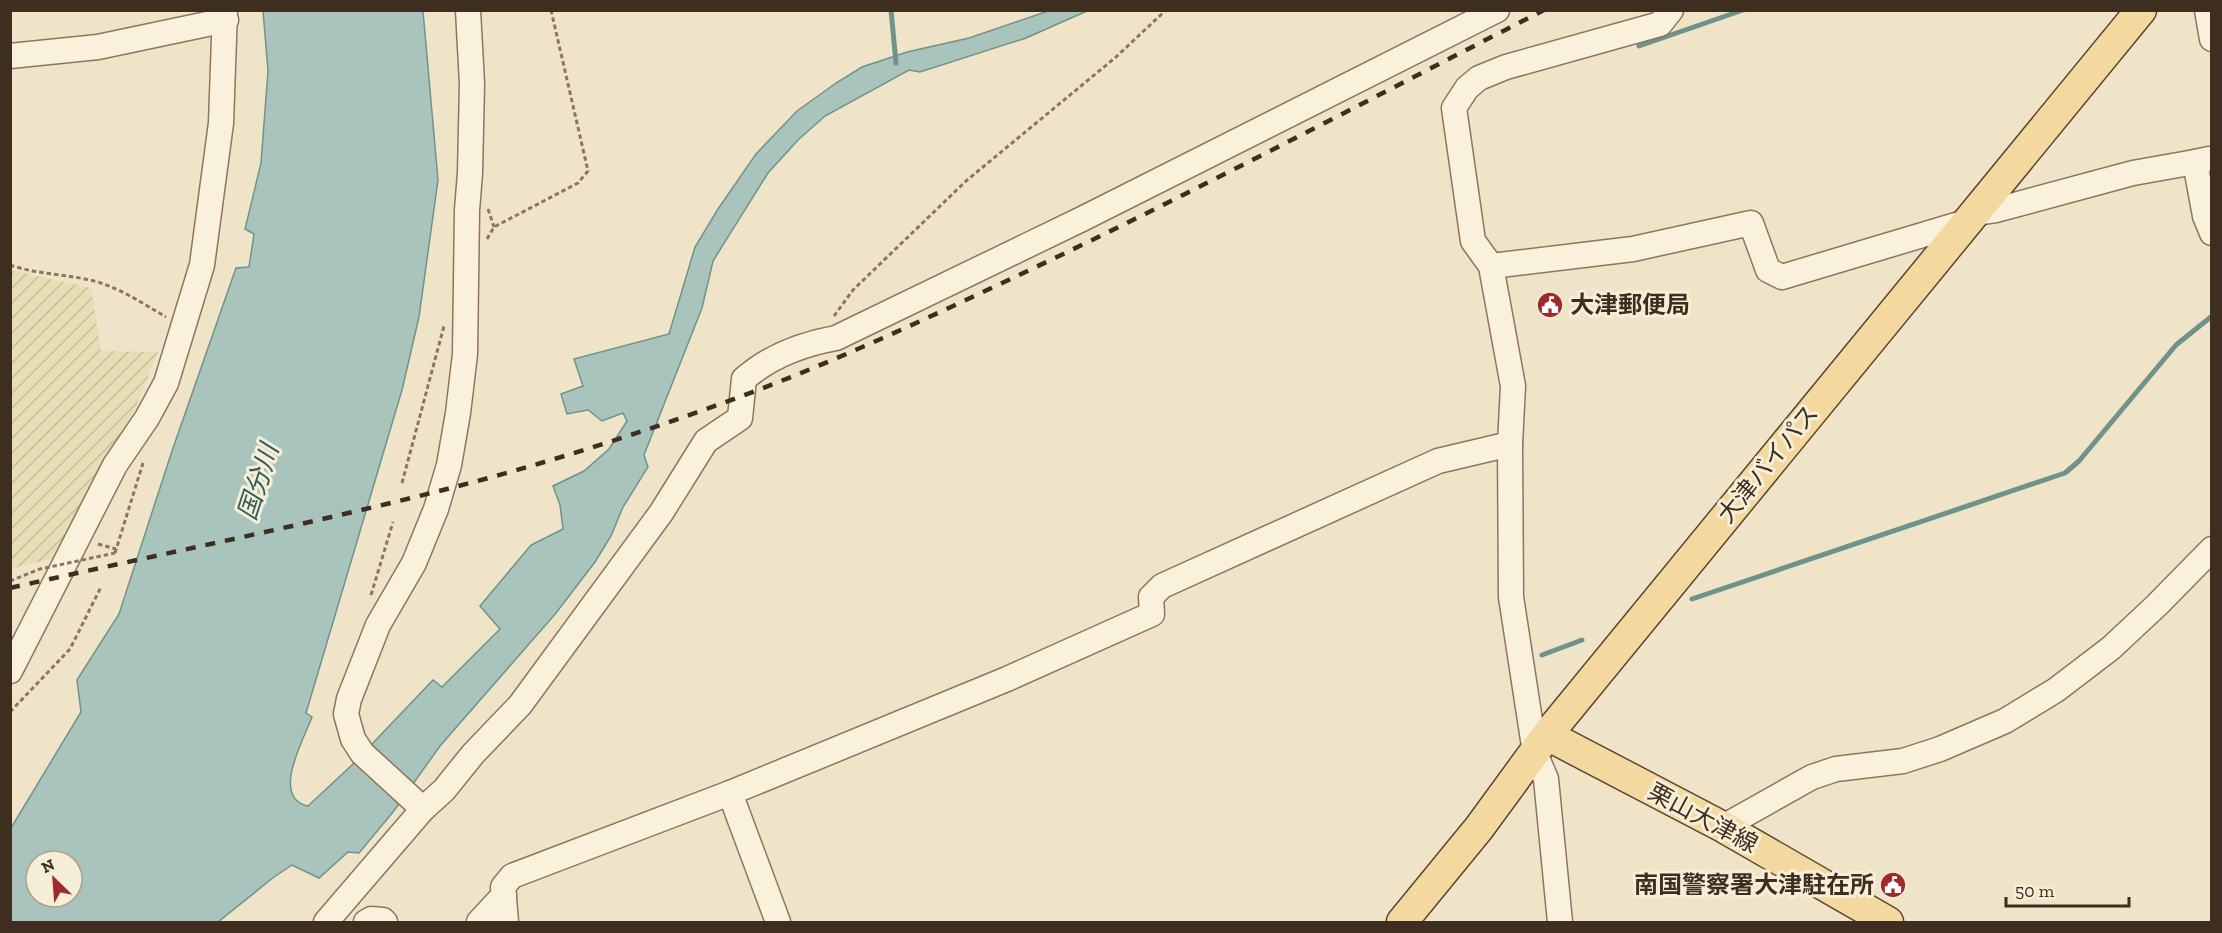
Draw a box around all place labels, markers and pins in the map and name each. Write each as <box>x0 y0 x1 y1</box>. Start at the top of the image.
public building icon: 大津郵便局 <box>1535 290 1565 320</box>
place label: 大津郵便局 <box>1570 290 1690 319</box>
place label: 南国警察署大津駐在所 <box>1634 870 1874 899</box>
public building icon: 南国警察署大津駐在所 <box>1878 870 1908 900</box>

